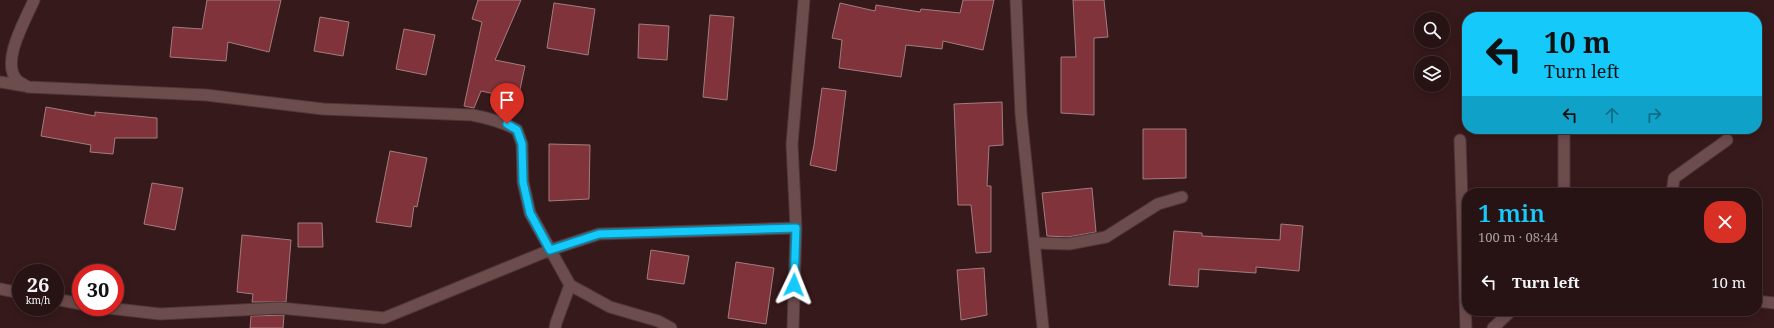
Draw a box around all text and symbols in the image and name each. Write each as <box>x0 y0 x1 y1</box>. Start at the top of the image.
map controls <box>1414 12 1450 92</box>
button: search <box>1414 12 1450 48</box>
text: 10 m <box>1544 23 1611 61</box>
icon: left <box>1478 28 1530 80</box>
button: layers <box>1414 56 1450 92</box>
text: Turn left <box>1544 59 1619 83</box>
pin <box>490 83 524 124</box>
icon: arrive <box>496 89 518 111</box>
icon: left <box>1559 104 1581 126</box>
icon: ahead <box>1601 104 1623 126</box>
icon: right <box>1643 104 1665 126</box>
text: 1 min <box>1478 196 1545 229</box>
button: close <box>1704 201 1746 243</box>
text: 100 m · 08:44 <box>1478 228 1558 246</box>
speed limit sign: 30 <box>72 264 124 316</box>
position arrow <box>773 264 815 306</box>
text: 26 <box>27 271 49 298</box>
icon: left <box>1478 271 1500 293</box>
text: Turn left <box>1512 272 1580 292</box>
text: 10 m <box>1711 272 1746 292</box>
text: km/h <box>26 293 50 307</box>

